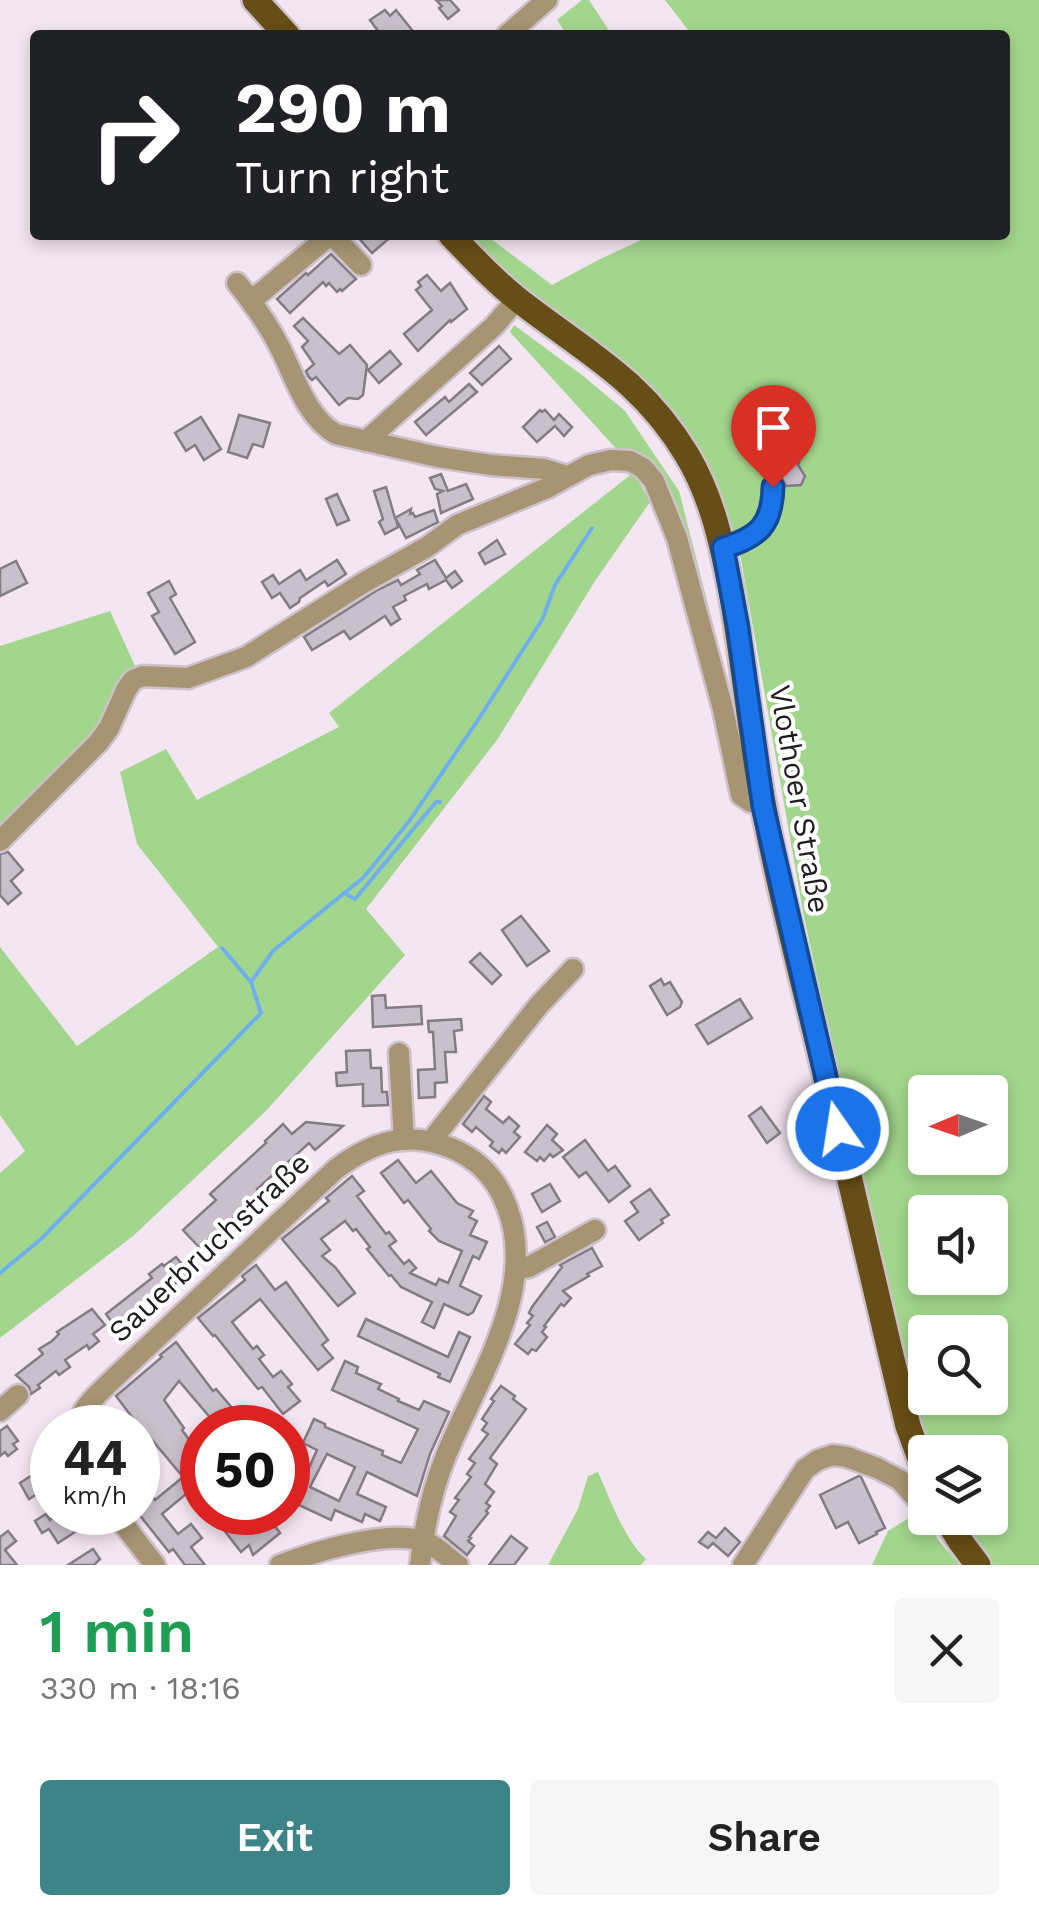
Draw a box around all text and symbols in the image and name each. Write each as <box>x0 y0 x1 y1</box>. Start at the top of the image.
text: 290 m <box>235 67 451 149</box>
icon: right <box>70 70 200 200</box>
text: Turn right <box>235 151 449 204</box>
pin <box>731 385 816 488</box>
icon: arrive <box>746 400 801 455</box>
street label: Vlothoer Straße <box>763 682 837 916</box>
north arrow <box>908 1075 1008 1175</box>
map controls <box>908 1075 1008 1535</box>
position arrow <box>786 1077 890 1181</box>
street label: Sauerbruchstraße <box>101 1145 317 1349</box>
button: sound <box>908 1195 1008 1295</box>
button: search <box>908 1315 1008 1415</box>
speed limit sign: 50 <box>180 1405 310 1535</box>
text: 44 <box>63 1428 127 1487</box>
button: layers <box>908 1435 1008 1535</box>
text: km/h <box>63 1481 127 1510</box>
text: 1 min <box>40 1596 194 1667</box>
button: close <box>894 1598 999 1703</box>
text: 330 m · 18:16 <box>40 1669 241 1707</box>
button: Exit <box>40 1780 510 1895</box>
button: Share <box>530 1780 999 1895</box>

